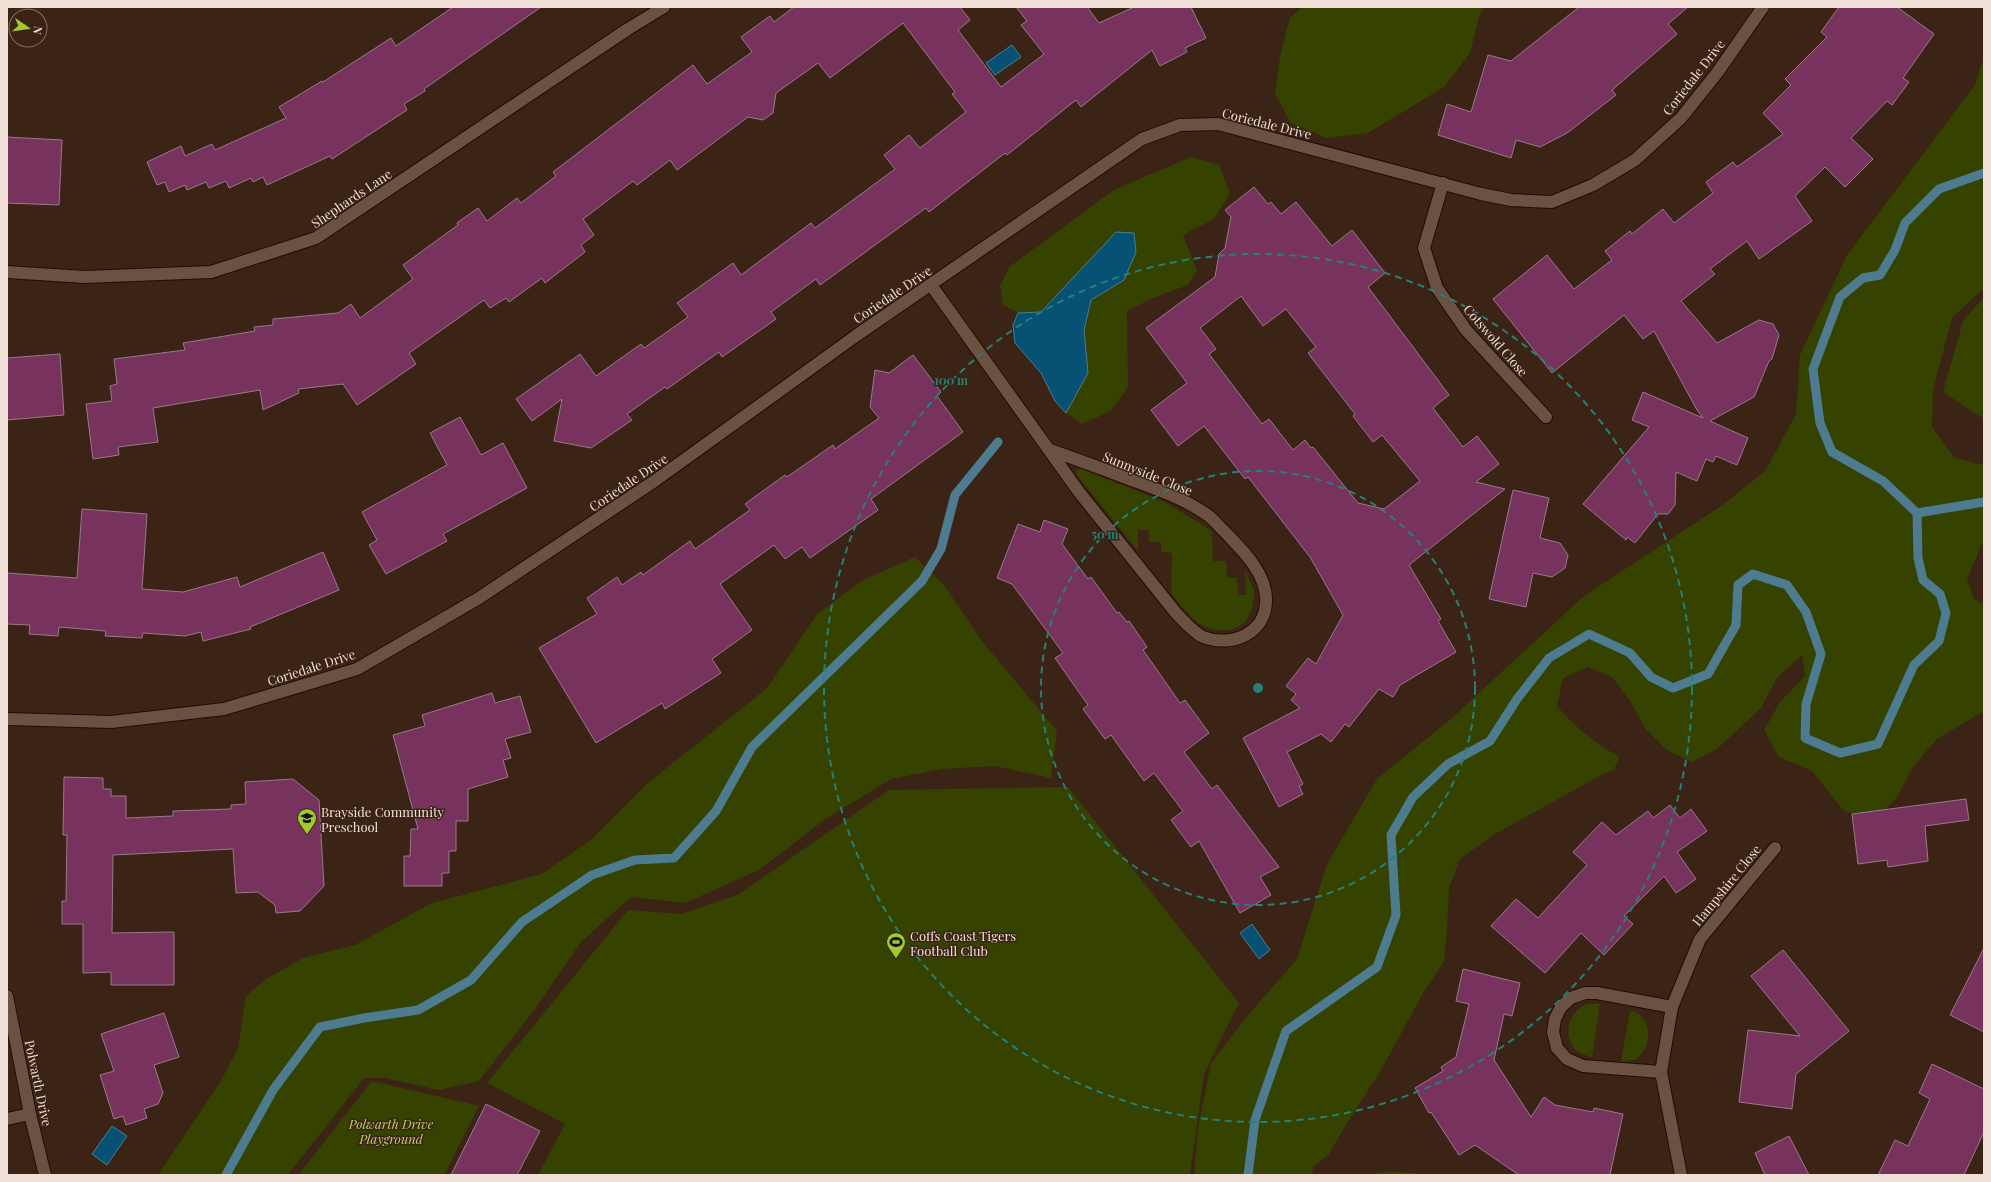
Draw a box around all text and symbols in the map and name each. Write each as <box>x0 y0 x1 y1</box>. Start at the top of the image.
north arrow <box>8 8 48 48</box>
text: N <box>30 25 46 36</box>
street label: Coriedale Drive <box>1658 35 1728 118</box>
street label: Coriedale Drive <box>1221 104 1314 142</box>
street label: Shephards Lane <box>307 165 395 231</box>
street label: Coriedale Drive <box>849 261 935 327</box>
street label: Cotswold Close <box>1460 301 1532 380</box>
text: 100 m <box>934 372 968 388</box>
street label: Sunnyside Close <box>1101 447 1196 499</box>
street label: Coriedale Drive <box>585 449 671 515</box>
text: 50 m <box>1092 526 1119 542</box>
street label: Coriedale Drive <box>265 645 358 689</box>
centre of rings <box>1251 681 1265 695</box>
place label: Brayside Community Preschool <box>321 803 445 835</box>
school or university icon: Brayside Community Preschool <box>296 807 318 835</box>
street label: Hampshire Close <box>1688 840 1764 929</box>
place label: Coffs Coast Tigers Football Club <box>910 927 1016 959</box>
sports icon: Coffs Coast Tigers Football Club <box>885 931 907 959</box>
street label: Polwarth Drive <box>22 1038 57 1128</box>
park label: Polwarth Drive Playground <box>348 1115 434 1147</box>

